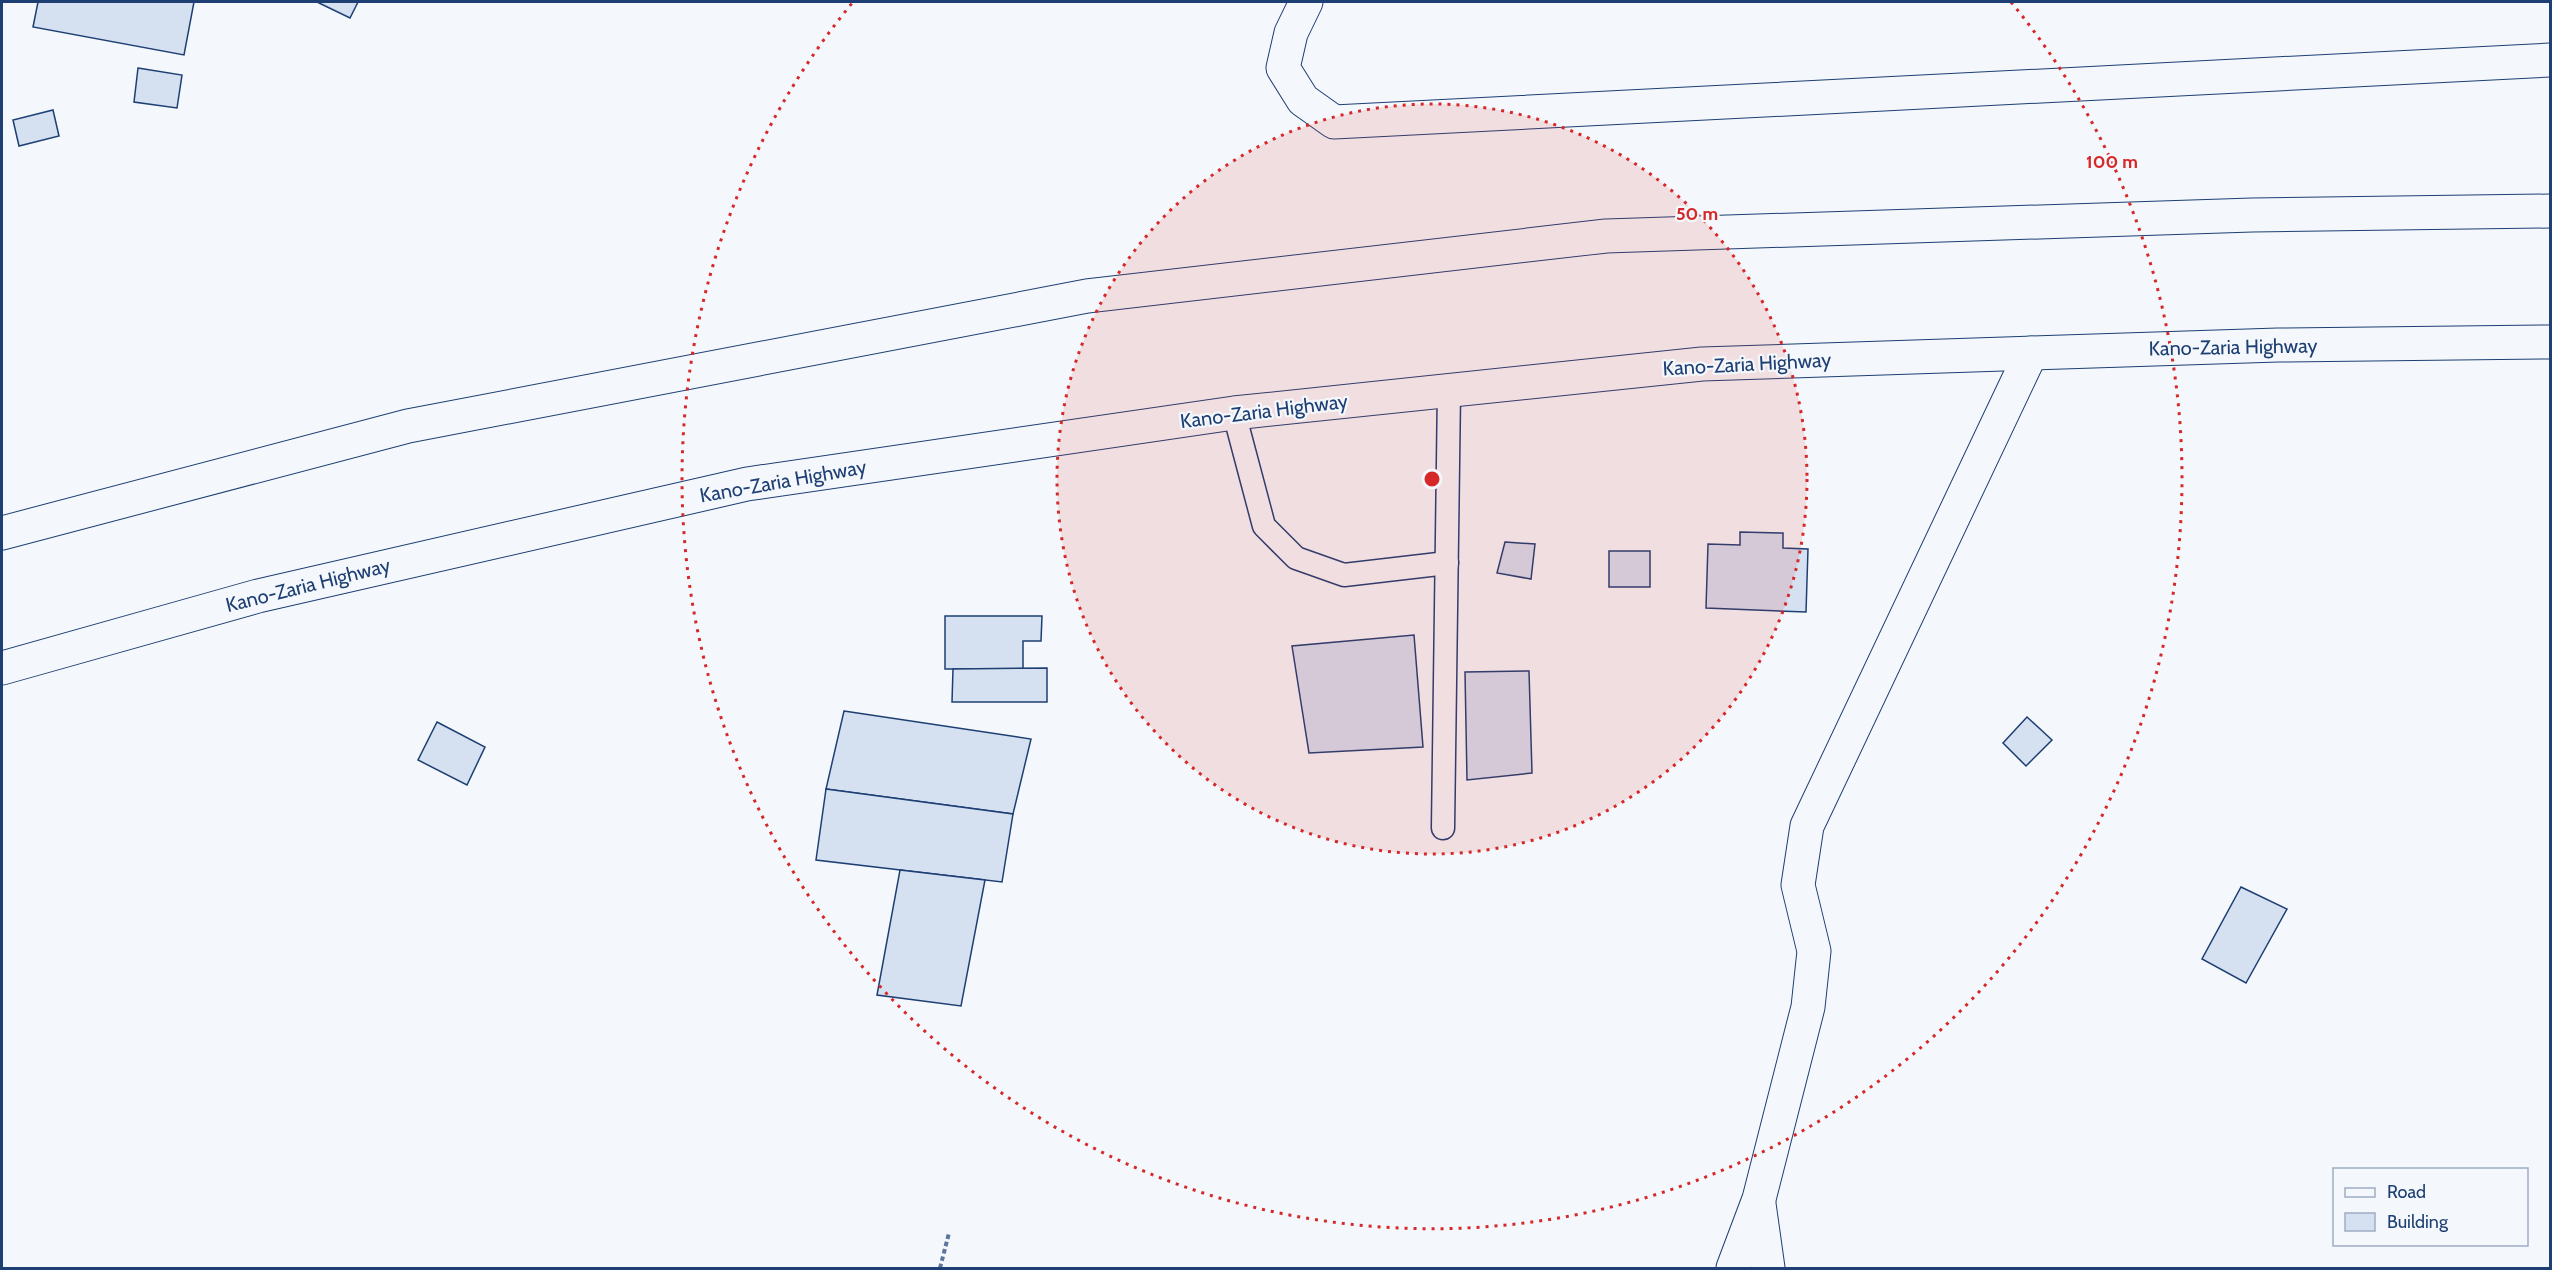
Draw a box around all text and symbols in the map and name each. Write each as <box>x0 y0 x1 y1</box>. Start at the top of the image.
text: 100 m <box>2086 151 2138 173</box>
text: 50 m <box>1676 203 1718 225</box>
street label: Kano-Zaria Highway <box>2148 334 2318 360</box>
street label: Kano-Zaria Highway <box>1662 348 1832 380</box>
street label: Kano-Zaria Highway <box>1179 389 1349 433</box>
street label: Kano-Zaria Highway <box>698 455 868 507</box>
centre of rings <box>1422 469 1442 489</box>
street label: Kano-Zaria Highway <box>223 553 393 617</box>
legend <box>2333 1168 2528 1246</box>
text: Road <box>2387 1181 2426 1203</box>
text: Building <box>2387 1211 2449 1233</box>

